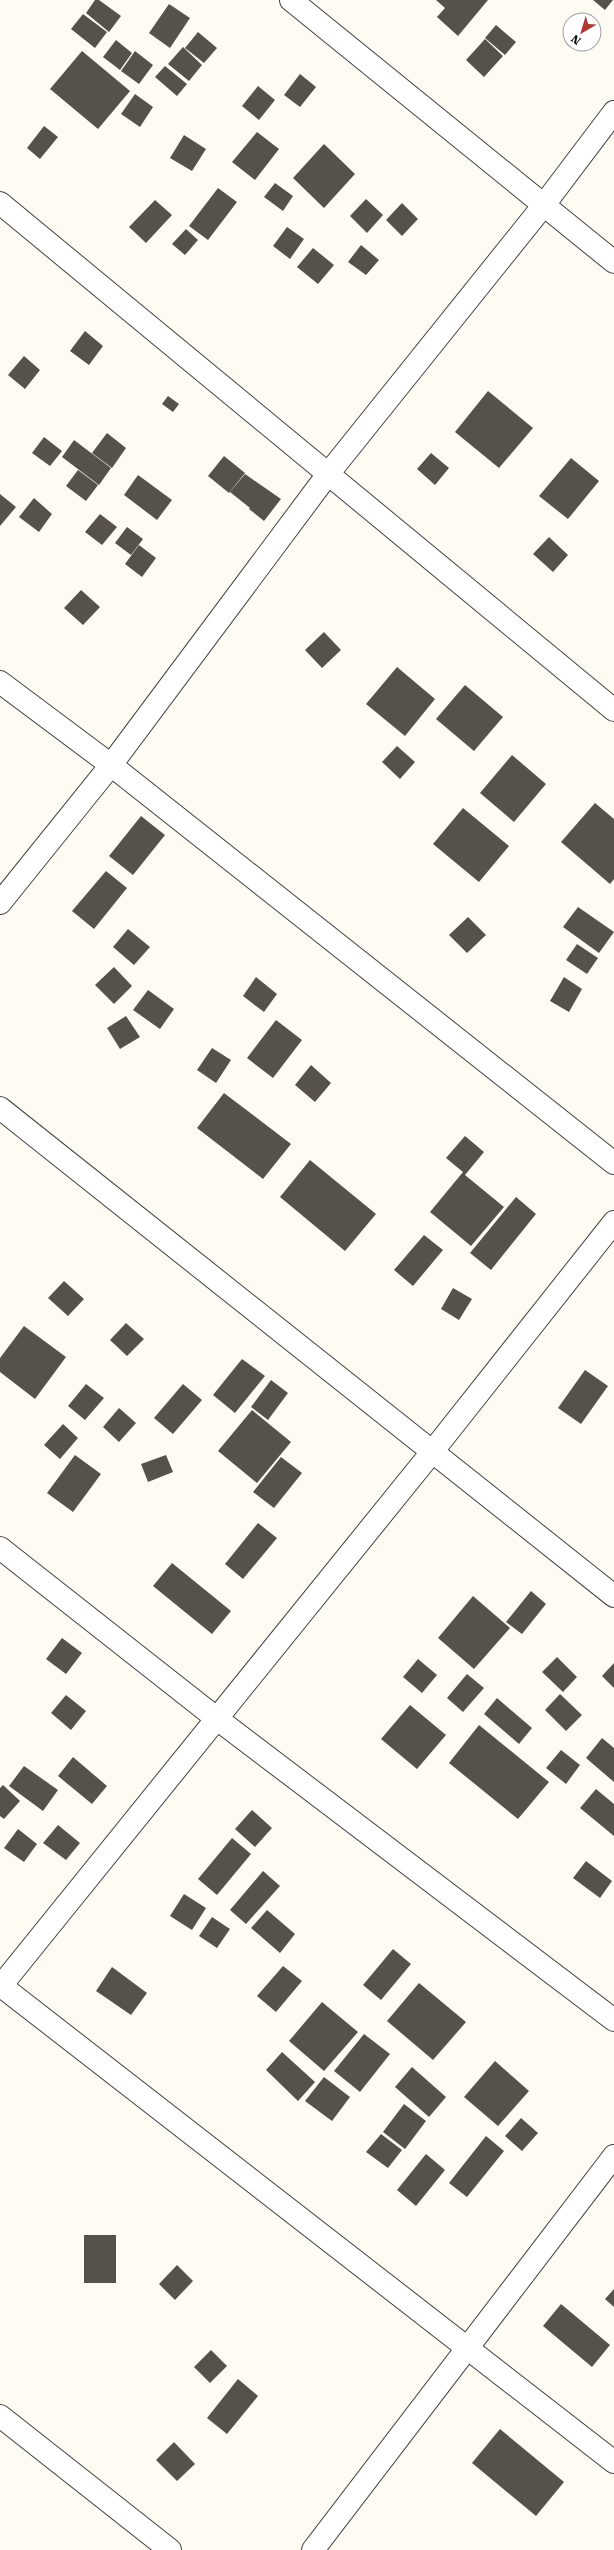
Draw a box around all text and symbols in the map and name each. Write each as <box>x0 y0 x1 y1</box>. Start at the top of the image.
north arrow <box>562 12 602 52</box>
text: N <box>568 31 583 47</box>

